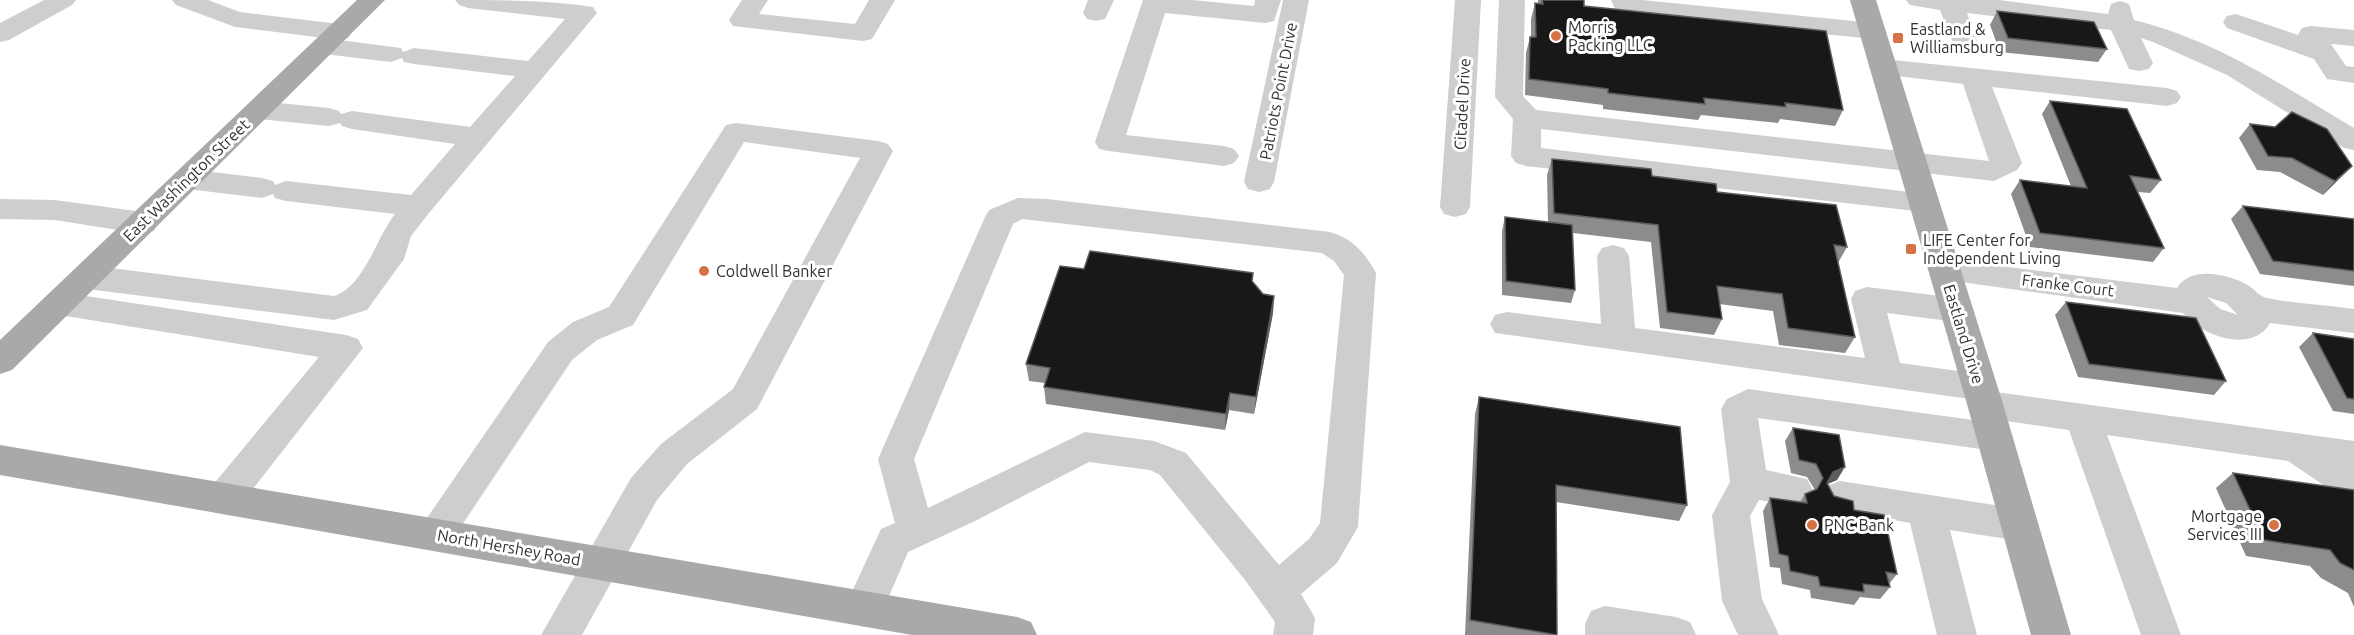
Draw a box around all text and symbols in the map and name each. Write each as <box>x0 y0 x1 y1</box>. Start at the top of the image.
place label: Morris Packing LLC <box>1568 18 1653 54</box>
place label: Eastland & Williamsburg <box>1910 20 2004 56</box>
street label: Patriots Point Drive <box>1256 21 1300 161</box>
marker: Morris Packing LLC <box>1549 29 1563 43</box>
marker: Eastland & Williamsburg <box>1891 31 1905 45</box>
street label: Citadel Drive <box>1451 58 1473 150</box>
street label: East Washington Street <box>119 115 253 245</box>
place label: LIFE Center for Independent Living <box>1923 231 2061 267</box>
marker: LIFE Center for Independent Living <box>1904 242 1918 256</box>
place label: Coldwell Banker <box>716 262 832 280</box>
marker: Coldwell Banker <box>697 264 711 278</box>
street label: Franke Court <box>2021 270 2116 300</box>
street label: Eastland Drive <box>1940 282 1988 386</box>
place label: Mortgage Services III <box>2188 507 2262 543</box>
place label: PNC Bank <box>1824 516 1894 534</box>
marker: PNC Bank <box>1805 518 1819 532</box>
marker: Mortgage Services III <box>2267 518 2281 532</box>
street label: North Hershey Road <box>436 526 582 568</box>

